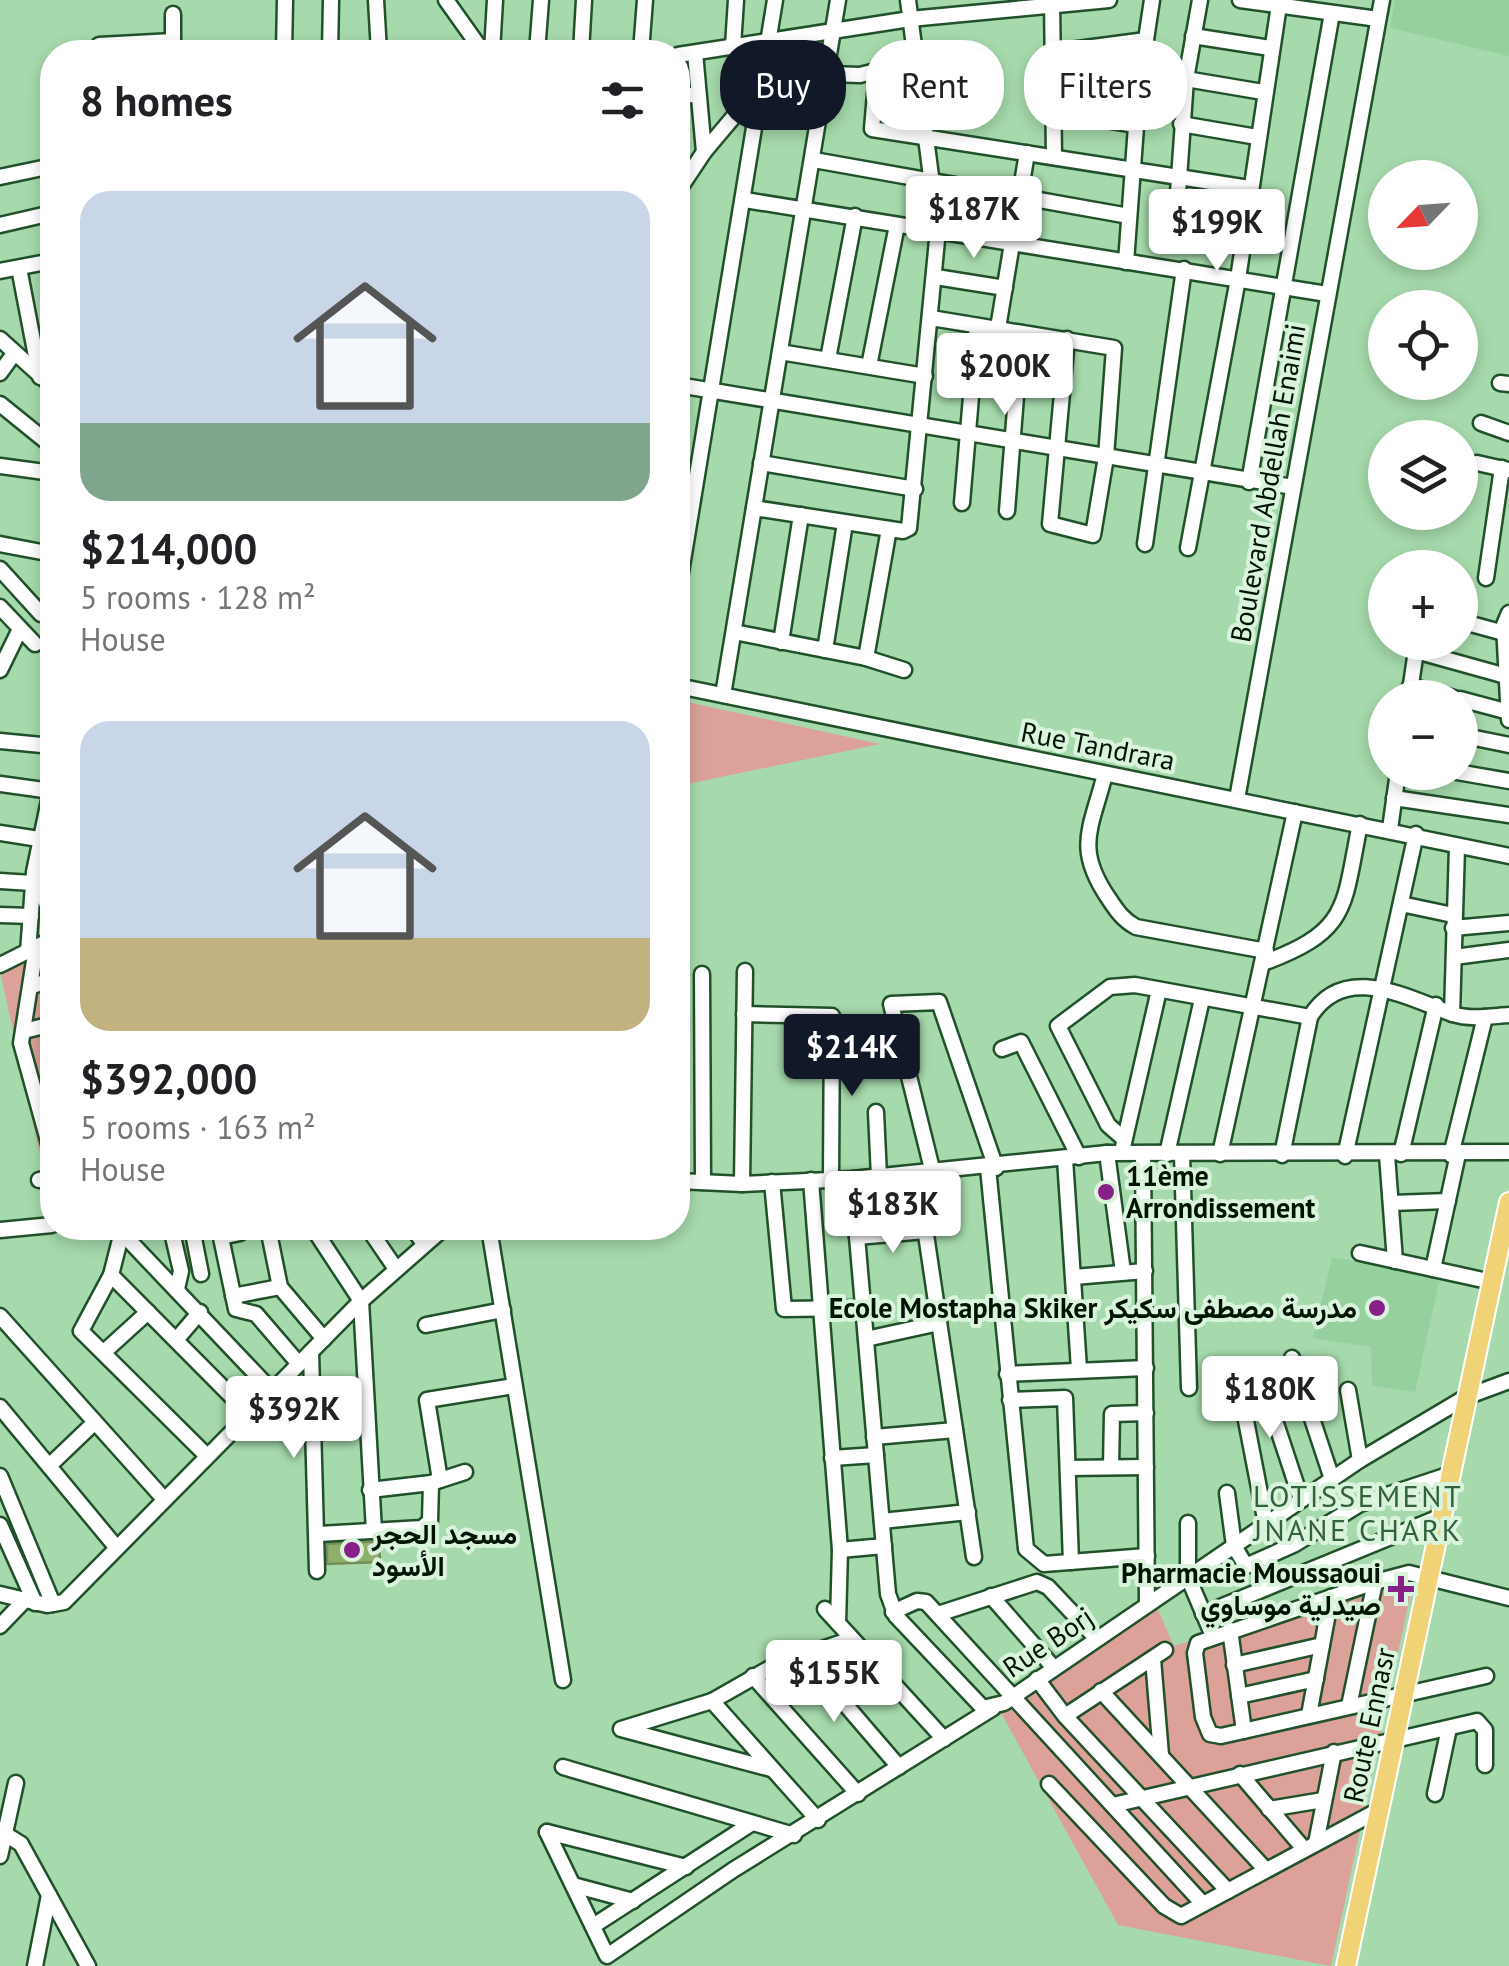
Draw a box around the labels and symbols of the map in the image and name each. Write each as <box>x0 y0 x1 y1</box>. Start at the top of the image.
north arrow <box>1368 160 1478 270</box>
pin: $187K <box>904 176 1044 261</box>
pin: $199K <box>1147 189 1287 274</box>
street label: Boulevard Abdellah Enaimi <box>1221 321 1314 645</box>
pin: $200K <box>935 333 1075 418</box>
street label: Rue Tandrara <box>1018 712 1178 779</box>
pin: $214K <box>782 1014 922 1099</box>
place label: 11ème Arrondissement <box>1126 1157 1315 1226</box>
pin: $183K <box>823 1171 963 1256</box>
marker: 11ème Arrondissement <box>1095 1181 1117 1203</box>
place label: Ecole Mostapha Skiker مدرسة مصطفى سكيكر <box>829 1289 1357 1326</box>
marker: Ecole Mostapha Skiker مدرسة مصطفى سكيكر <box>1366 1297 1388 1319</box>
pin: $180K <box>1200 1356 1340 1441</box>
pin: $392K <box>224 1376 364 1461</box>
district label: LOTISSEMENT JNANE CHARK <box>1251 1476 1463 1549</box>
place label: مسجد الحجر الأسود <box>371 1515 517 1584</box>
marker: مسجد الحجر الأسود <box>341 1539 363 1561</box>
place label: Pharmacie Moussaoui صيدلية موساوي <box>1121 1554 1381 1629</box>
marker: Pharmacie Moussaoui صيدلية موساوي <box>1390 1578 1412 1600</box>
street label: Rue Borj <box>995 1598 1100 1685</box>
pin: $155K <box>764 1640 904 1725</box>
street label: Route Ennasr <box>1334 1644 1403 1806</box>

